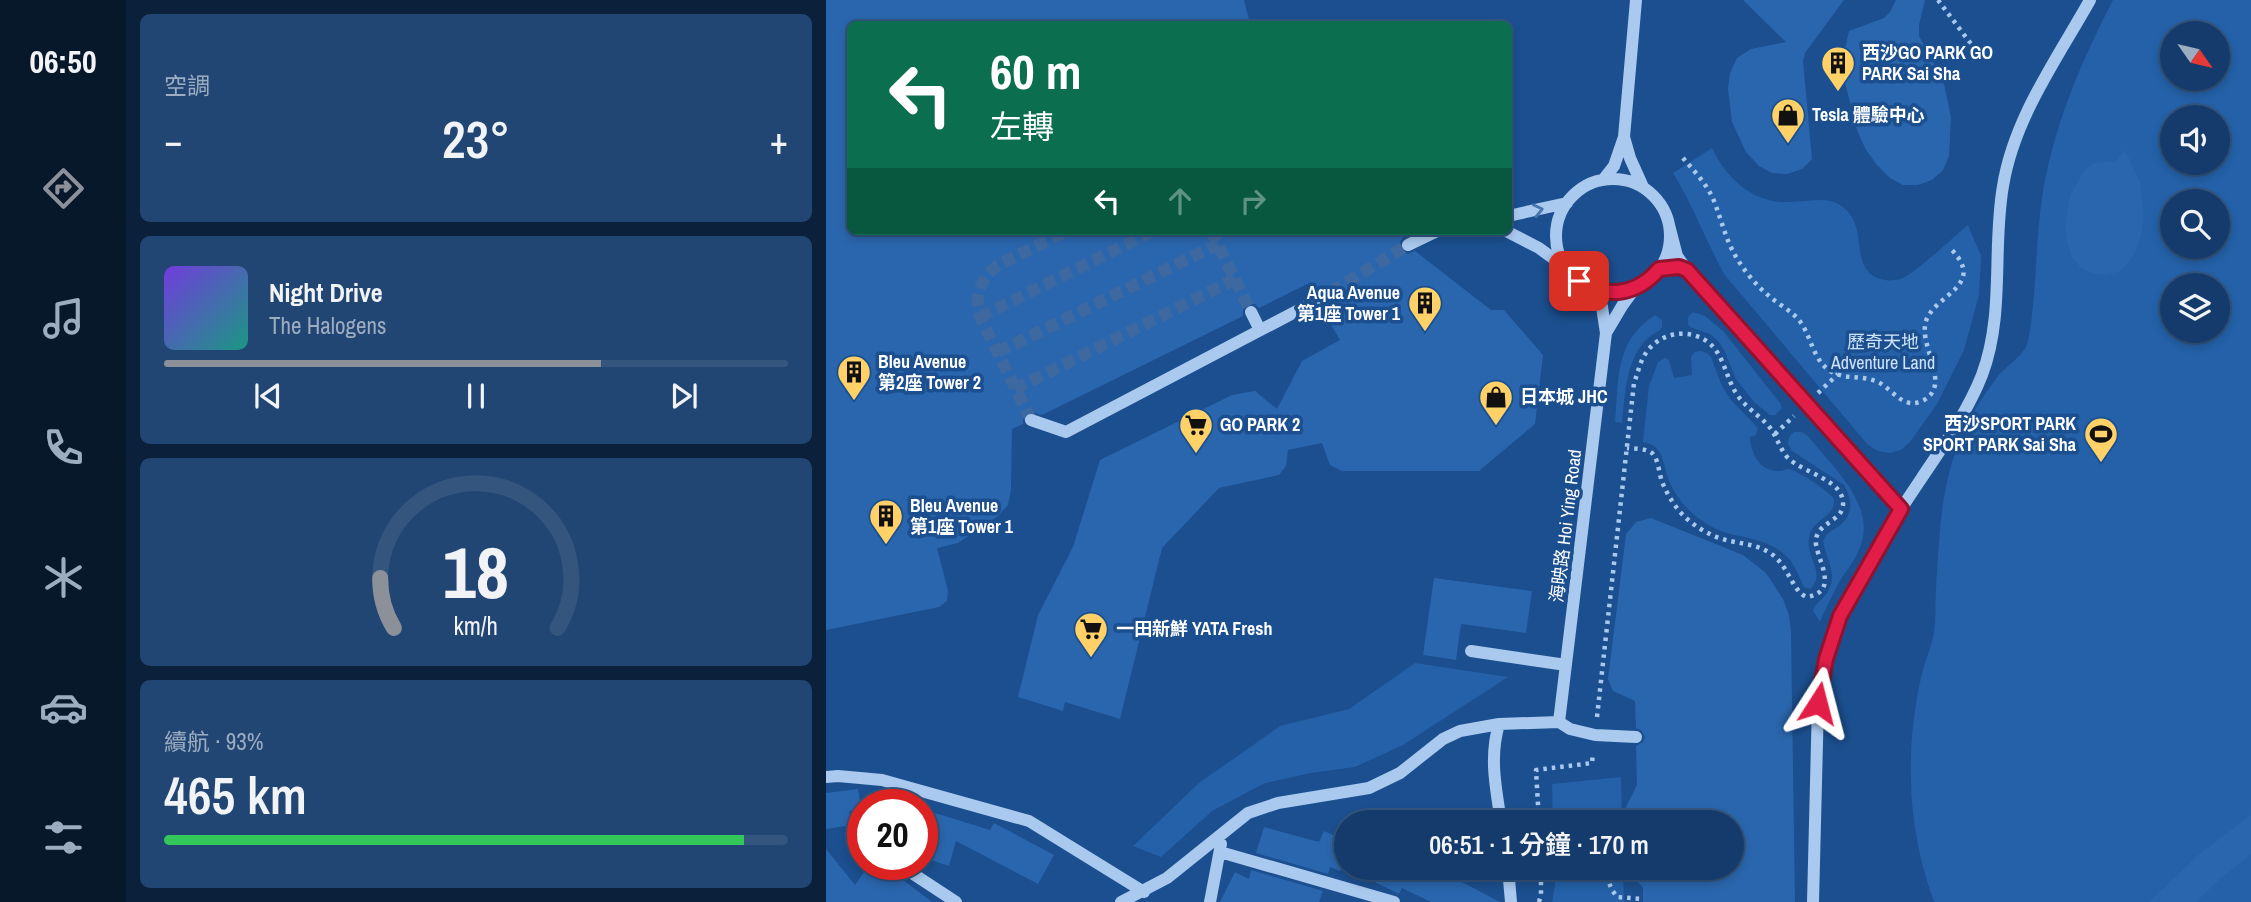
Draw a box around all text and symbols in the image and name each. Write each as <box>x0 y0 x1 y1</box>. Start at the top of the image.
north arrow <box>2160 21 2230 91</box>
map controls <box>2160 21 2230 343</box>
text: 60 m <box>990 38 1082 104</box>
text: 06:50 <box>29 40 97 83</box>
place label: 西沙GO PARK GO PARK Sai Sha <box>1862 40 1993 86</box>
building icon: 西沙GO PARK GO PARK Sai Sha <box>1819 44 1857 93</box>
icon: left <box>875 49 966 140</box>
text: 空調 <box>164 70 210 101</box>
shop icon: Tesla 體驗中心 <box>1769 96 1807 145</box>
place label: Tesla 體驗中心 <box>1812 102 1925 127</box>
text: 23° <box>442 104 510 174</box>
text: 左轉 <box>990 105 1054 148</box>
button: sound <box>2160 105 2230 175</box>
text: − <box>164 115 182 166</box>
text: + <box>770 115 788 166</box>
icon: directions <box>39 164 88 213</box>
icon: left <box>1088 182 1126 220</box>
icon: ahead <box>1161 182 1199 220</box>
icon: right <box>1234 182 1272 220</box>
button: search <box>2160 189 2230 259</box>
one-way arrow <box>1531 204 1543 218</box>
pin <box>1549 251 1609 311</box>
icon: arrive <box>1560 262 1598 300</box>
button: layers <box>2160 273 2230 343</box>
text: Night Drive <box>269 275 383 310</box>
place label: Aqua Avenue 第1座 Tower 1 <box>1297 280 1401 326</box>
building icon: Aqua Avenue 第1座 Tower 1 <box>1406 284 1444 333</box>
icon: music <box>39 294 88 343</box>
text: The Halogens <box>269 310 386 341</box>
park label: 歷奇天地 Adventure Land <box>1830 329 1935 375</box>
place label: Bleu Avenue 第2座 Tower 2 <box>878 349 981 395</box>
building icon: Bleu Avenue 第2座 Tower 2 <box>835 353 873 402</box>
icon: previous <box>249 377 287 415</box>
icon: pause <box>457 377 495 415</box>
icon: next <box>665 377 703 415</box>
shop icon: 日本城 JHC <box>1477 378 1515 427</box>
place label: 日本城 JHC <box>1520 384 1608 409</box>
supermarket icon: GO PARK 2 <box>1177 406 1215 455</box>
place label: 西沙SPORT PARK SPORT PARK Sai Sha <box>1923 411 2077 457</box>
place label: GO PARK 2 <box>1220 412 1300 437</box>
sports icon: 西沙SPORT PARK SPORT PARK Sai Sha <box>2082 415 2120 464</box>
icon: phone <box>39 423 88 472</box>
street label: 海映路 Hoi Ying Road <box>1544 448 1587 604</box>
place label: Bleu Avenue 第1座 Tower 1 <box>910 493 1014 539</box>
building icon: Bleu Avenue 第1座 Tower 1 <box>867 497 905 546</box>
text: 18 <box>443 523 509 621</box>
icon: climate <box>39 553 88 602</box>
text: km/h <box>454 609 498 643</box>
supermarket icon: 一田新鮮 YATA Fresh <box>1072 610 1110 659</box>
place label: 一田新鮮 YATA Fresh <box>1116 616 1273 641</box>
position arrow <box>1781 666 1855 740</box>
icon: car <box>39 683 88 732</box>
text: 續航 · 93% <box>164 726 263 757</box>
text: 465 km <box>164 760 307 830</box>
speed limit sign: 20 <box>847 789 938 880</box>
icon: filters <box>39 813 88 862</box>
text: 06:51 · 1 分鐘 · 170 m <box>1429 827 1649 862</box>

